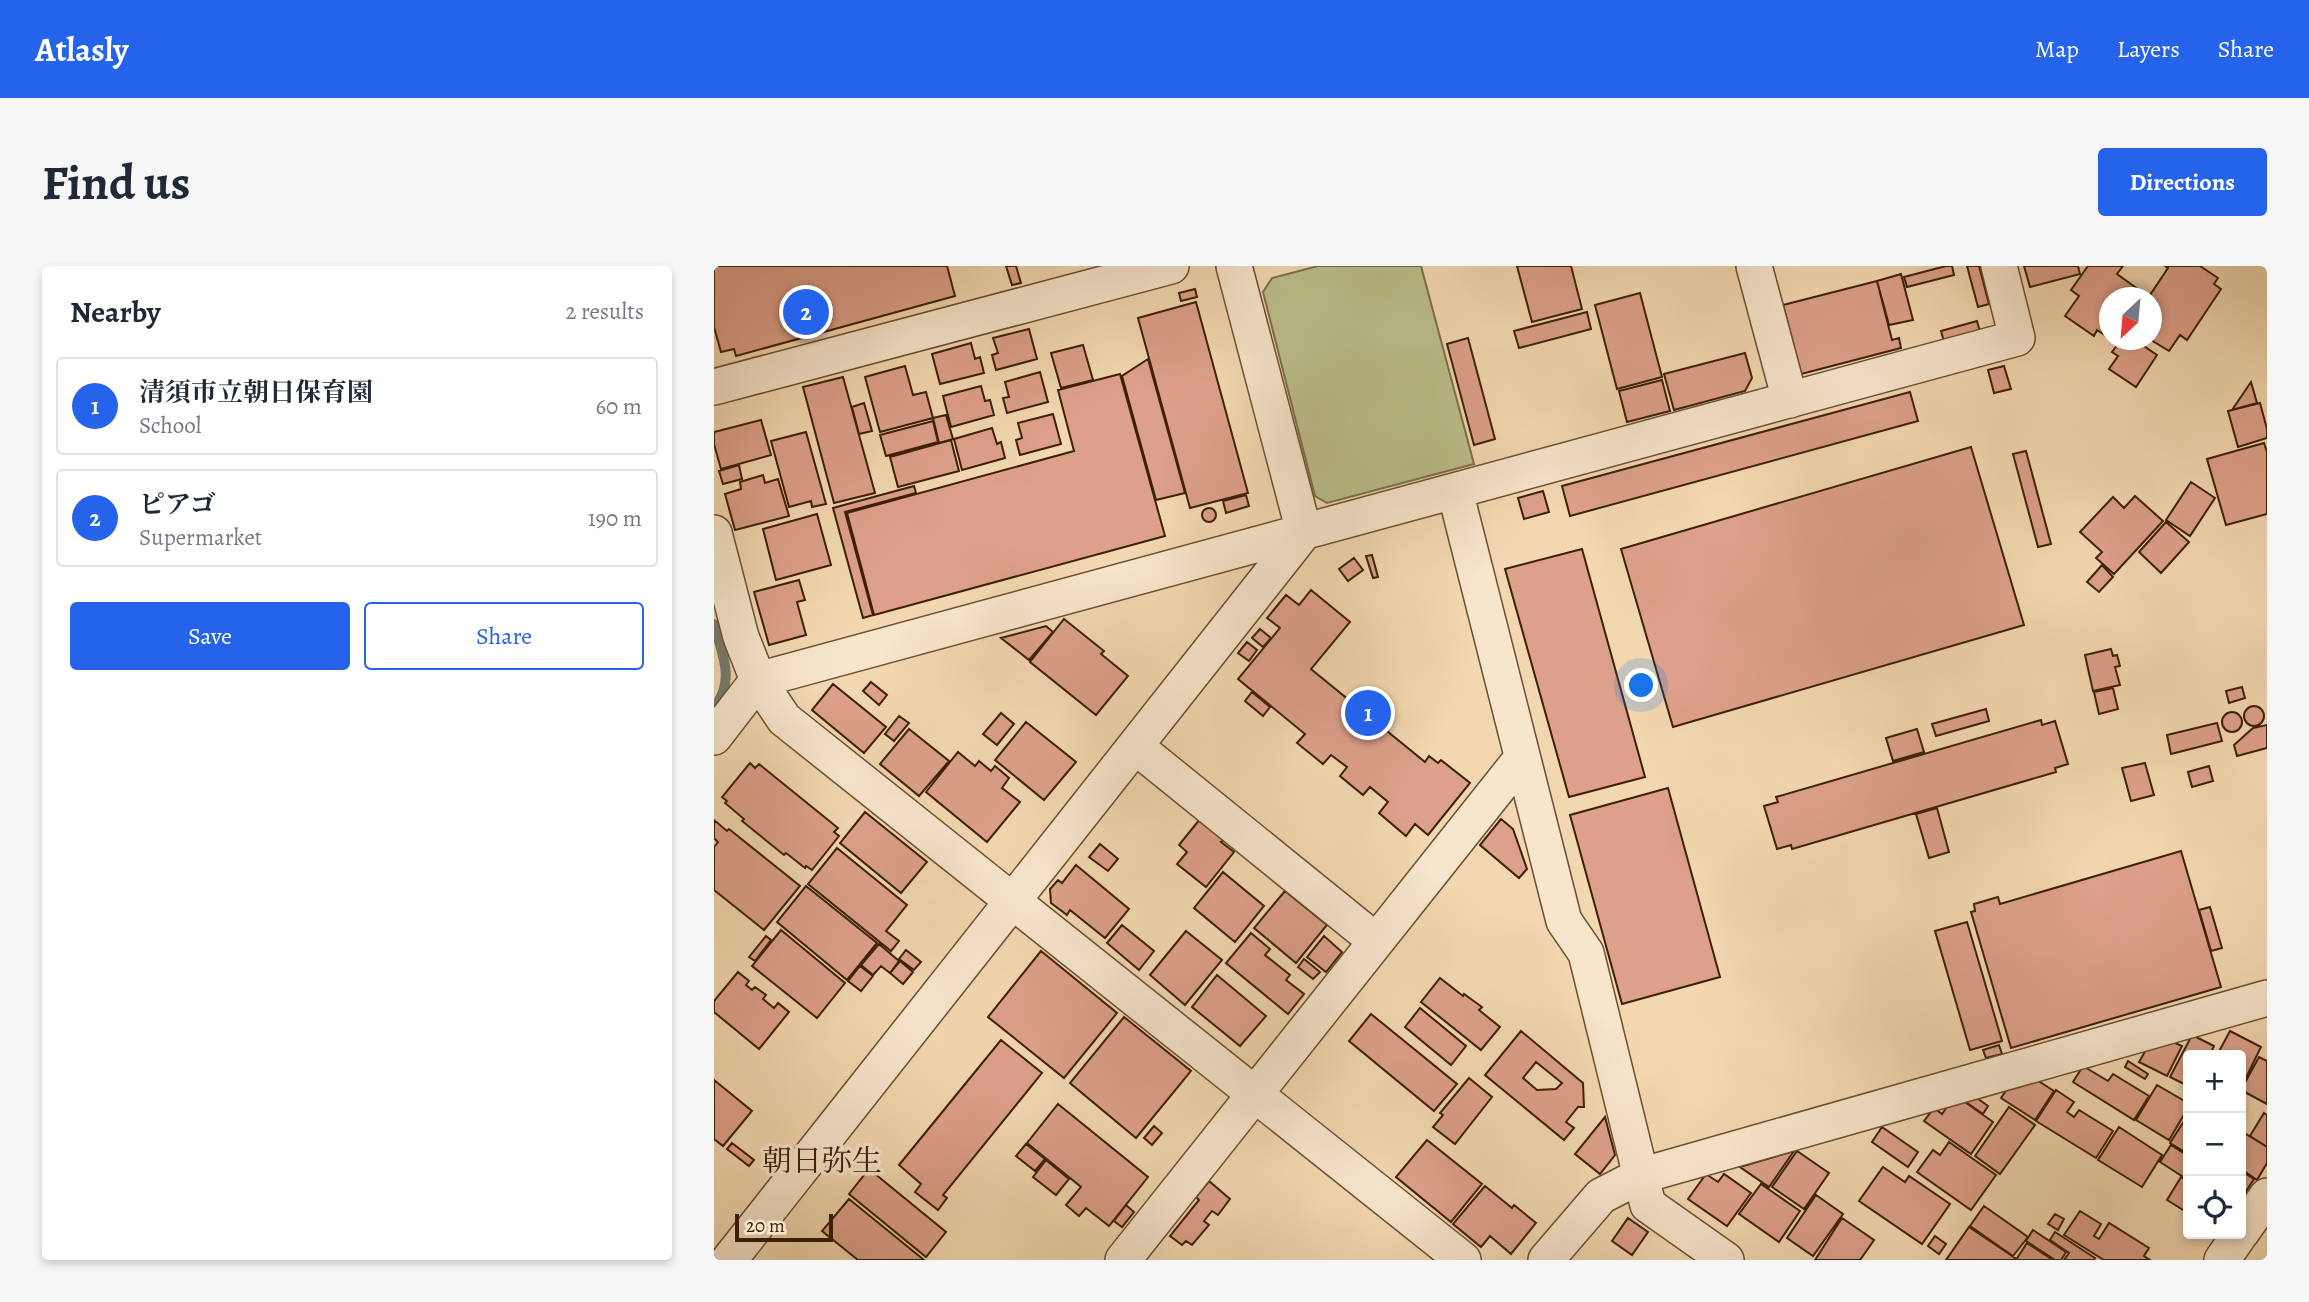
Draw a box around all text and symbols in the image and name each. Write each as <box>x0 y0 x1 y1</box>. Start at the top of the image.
text: Atlasly <box>35 27 129 72</box>
text: Map <box>2035 33 2079 65</box>
text: Layers <box>2117 33 2180 65</box>
text: Share <box>2218 33 2274 65</box>
button: Directions <box>2098 148 2267 216</box>
text: Find us <box>42 149 190 216</box>
pin: 2 <box>783 286 829 338</box>
north arrow <box>2099 287 2162 350</box>
text: Nearby <box>70 292 161 332</box>
text: 2 results <box>566 296 644 327</box>
text: 清須市立朝日保育園 <box>139 375 373 410</box>
text: 1 <box>91 391 99 422</box>
text: 60 m <box>595 391 642 422</box>
text: School <box>139 410 201 441</box>
text: ピアゴ <box>139 487 216 522</box>
text: 2 <box>89 503 101 534</box>
text: 190 m <box>588 503 642 534</box>
text: Supermarket <box>139 522 262 553</box>
button: Save <box>70 602 350 670</box>
button: Share <box>364 602 644 670</box>
your location <box>1624 668 1658 702</box>
pin: 1 <box>1345 687 1391 739</box>
map controls <box>2183 1050 2246 1239</box>
button: + <box>2183 1050 2246 1113</box>
button: − <box>2183 1113 2246 1176</box>
district label: 朝日弥生 <box>762 1141 882 1181</box>
button: locate <box>2183 1176 2246 1239</box>
scale bar <box>735 1211 833 1243</box>
text: 20 m <box>746 1213 785 1239</box>

